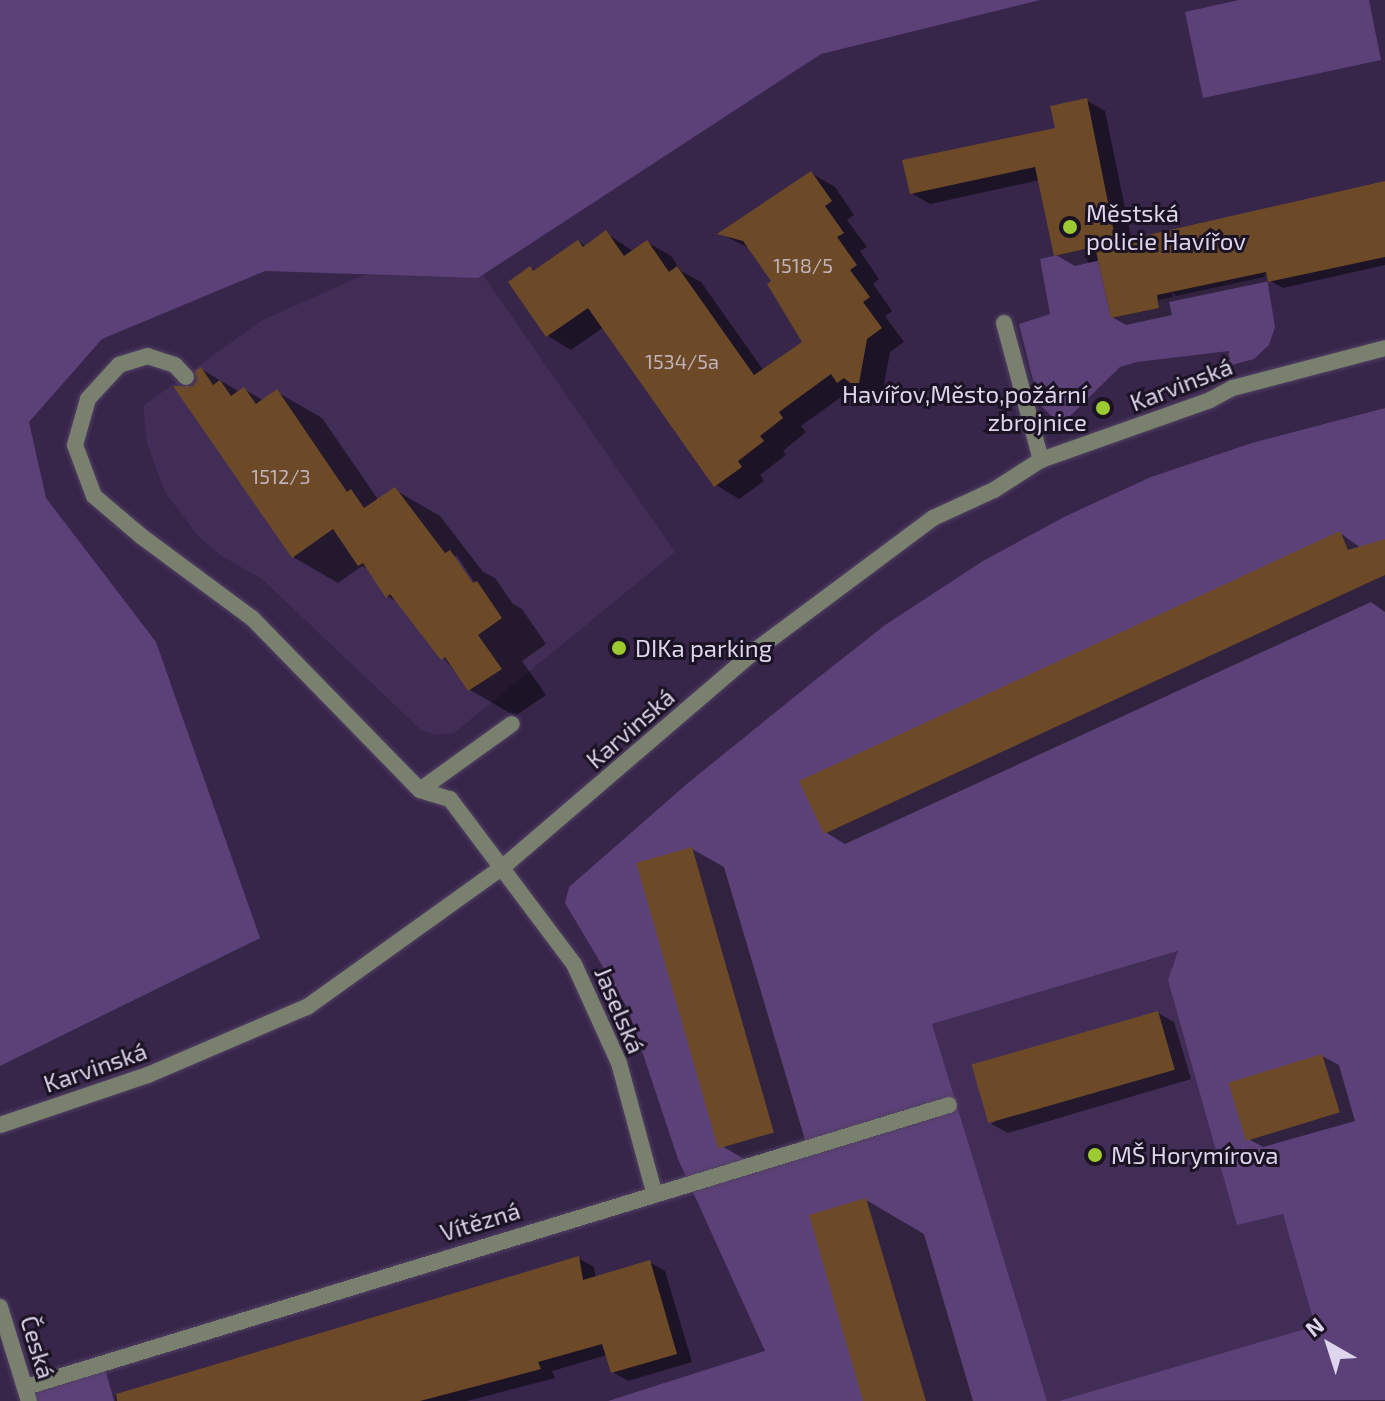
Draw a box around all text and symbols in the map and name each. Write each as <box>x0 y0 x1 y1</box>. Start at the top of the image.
place label: Městská policie Havířov <box>1086 199 1246 255</box>
marker: Městská policie Havířov <box>1061 218 1079 236</box>
house number: 1518/5 <box>773 253 833 277</box>
house number: 1534/5a <box>645 349 719 373</box>
street label: Karvinská <box>1126 351 1236 417</box>
place label: Havířov,Město,požární zbrojnice <box>842 380 1087 436</box>
marker: Havířov,Město,požární zbrojnice <box>1094 399 1112 417</box>
house number: 1512/3 <box>251 464 311 488</box>
place label: DIKa parking <box>635 634 772 662</box>
marker: DIKa parking <box>610 639 628 657</box>
street label: Karvinská <box>580 682 680 774</box>
street label: Jaselská <box>589 962 651 1058</box>
street label: Karvinská <box>40 1036 150 1098</box>
place label: MŠ Horymírova <box>1111 1141 1278 1169</box>
marker: MŠ Horymírova <box>1086 1146 1104 1164</box>
street label: Vítězná <box>437 1195 523 1247</box>
north arrow <box>1289 1305 1369 1385</box>
text: N <box>1300 1311 1328 1341</box>
street label: Česká <box>15 1312 61 1382</box>

